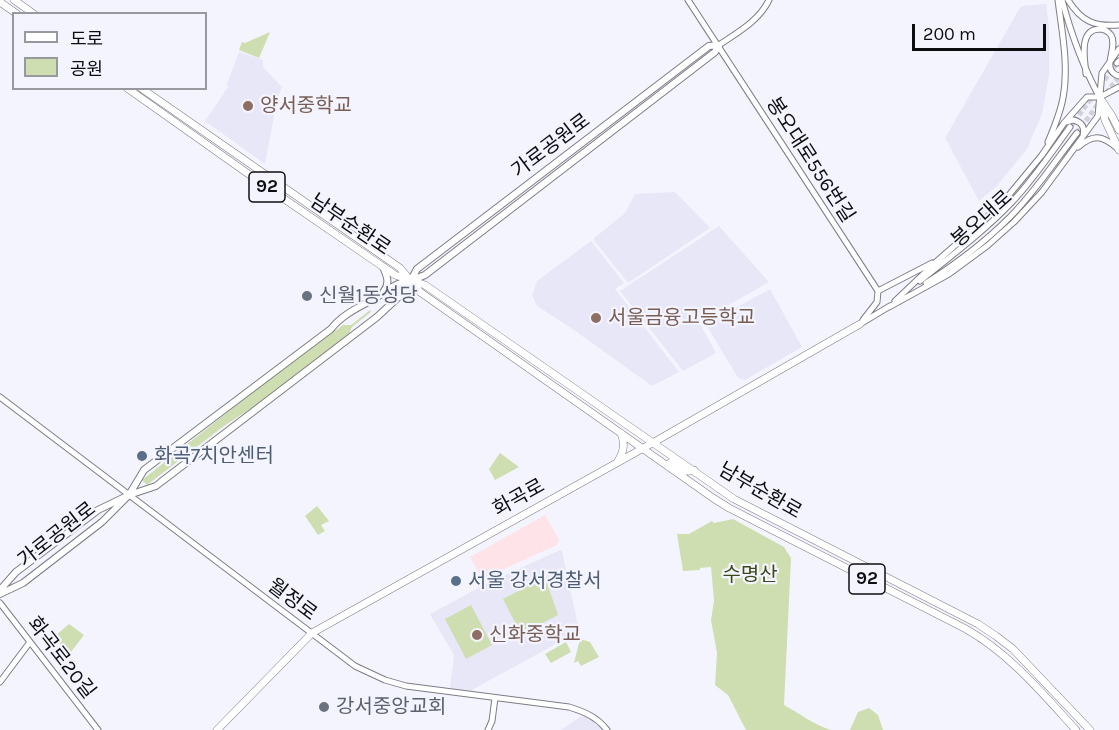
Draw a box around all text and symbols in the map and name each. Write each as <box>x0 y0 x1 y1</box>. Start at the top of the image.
legend <box>12 12 207 90</box>
scale bar <box>915 12 1048 50</box>
text: 200 m <box>923 23 976 45</box>
text: 도로 <box>70 28 103 50</box>
text: 공원 <box>70 58 103 80</box>
street label: 봉오대로556번길 <box>761 93 859 227</box>
place label: 양서중학교 <box>260 94 352 118</box>
marker: 양서중학교 <box>241 99 255 113</box>
street label: 가로공원로 <box>507 109 595 183</box>
road number: 92 <box>249 172 285 202</box>
street label: 봉오대로 <box>947 185 1017 253</box>
street label: 남부순환로 <box>305 189 395 261</box>
place label: 신월1동성당 <box>319 284 418 308</box>
marker: 신월1동성당 <box>300 289 314 303</box>
place label: 서울금융고등학교 <box>608 306 755 330</box>
marker: 서울금융고등학교 <box>589 311 603 325</box>
place label: 화곡7치안센터 <box>154 444 274 468</box>
marker: 화곡7치안센터 <box>135 449 149 463</box>
street label: 남부순환로 <box>714 458 806 524</box>
street label: 화곡로 <box>489 474 549 522</box>
street label: 가로공원로 <box>13 497 101 573</box>
park label: 수명산 <box>722 563 778 587</box>
road number: 92 <box>849 564 885 594</box>
place label: 서울 강서경찰서 <box>468 569 602 593</box>
street label: 월정로 <box>263 574 321 626</box>
marker: 서울 강서경찰서 <box>449 574 463 588</box>
street label: 화곡로20길 <box>22 612 100 704</box>
place label: 신화중학교 <box>489 623 581 647</box>
marker: 신화중학교 <box>470 628 484 642</box>
place label: 강서중앙교회 <box>336 695 446 719</box>
marker: 강서중앙교회 <box>317 700 331 714</box>

